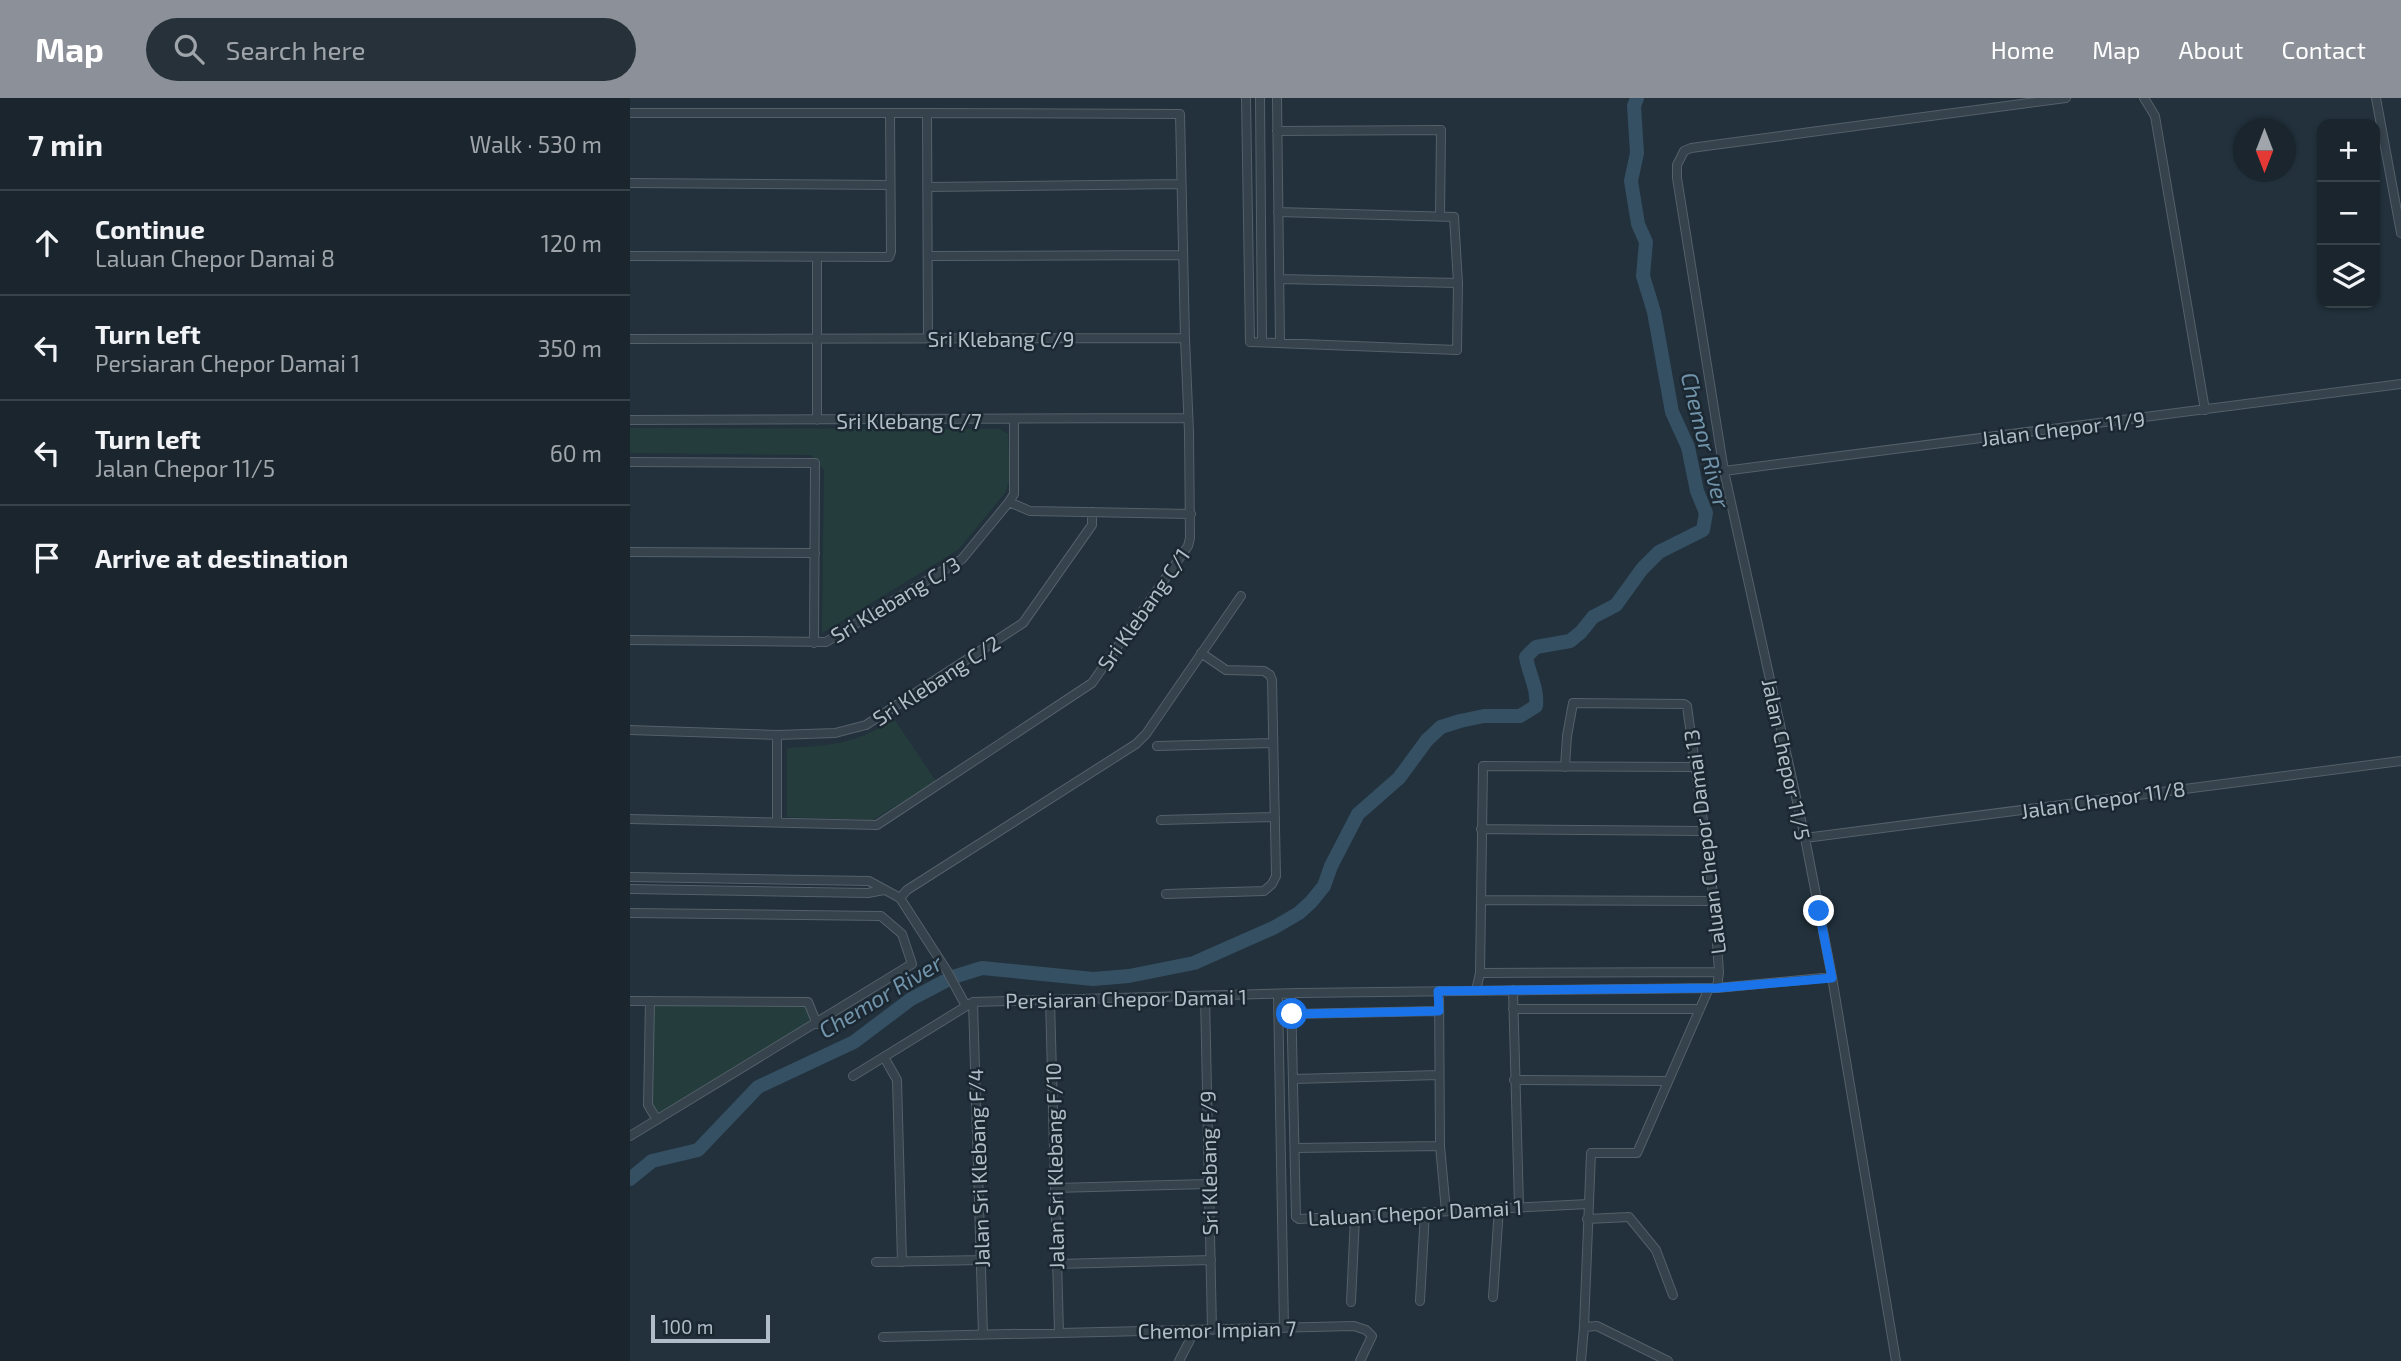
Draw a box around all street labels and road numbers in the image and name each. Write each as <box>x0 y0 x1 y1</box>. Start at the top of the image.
street label: Sri Klebang C/9 <box>928 326 1074 351</box>
street label: Jalan Chepor 11/9 <box>1980 406 2146 450</box>
street label: Sri Klebang C/7 <box>836 408 982 433</box>
street label: Sri Klebang C/1 <box>1092 543 1194 675</box>
street label: Sri Klebang C/3 <box>826 551 964 647</box>
street label: Sri Klebang C/2 <box>868 630 1004 730</box>
street label: Jalan Chepor 11/5 <box>1758 676 1816 842</box>
street label: Laluan Chepor Damai 13 <box>1678 728 1730 956</box>
street label: Jalan Chepor 11/8 <box>2019 775 2187 823</box>
street label: Persiaran Chepor Damai 1 <box>1005 983 1247 1013</box>
street label: Jalan Sri Klebang F/10 <box>1040 1062 1068 1270</box>
street label: Jalan Sri Klebang F/4 <box>962 1068 994 1268</box>
street label: Sri Klebang F/9 <box>1194 1090 1222 1236</box>
street label: Laluan Chepor Damai 1 <box>1307 1194 1523 1230</box>
street label: Chemor Impian 7 <box>1137 1315 1297 1343</box>

